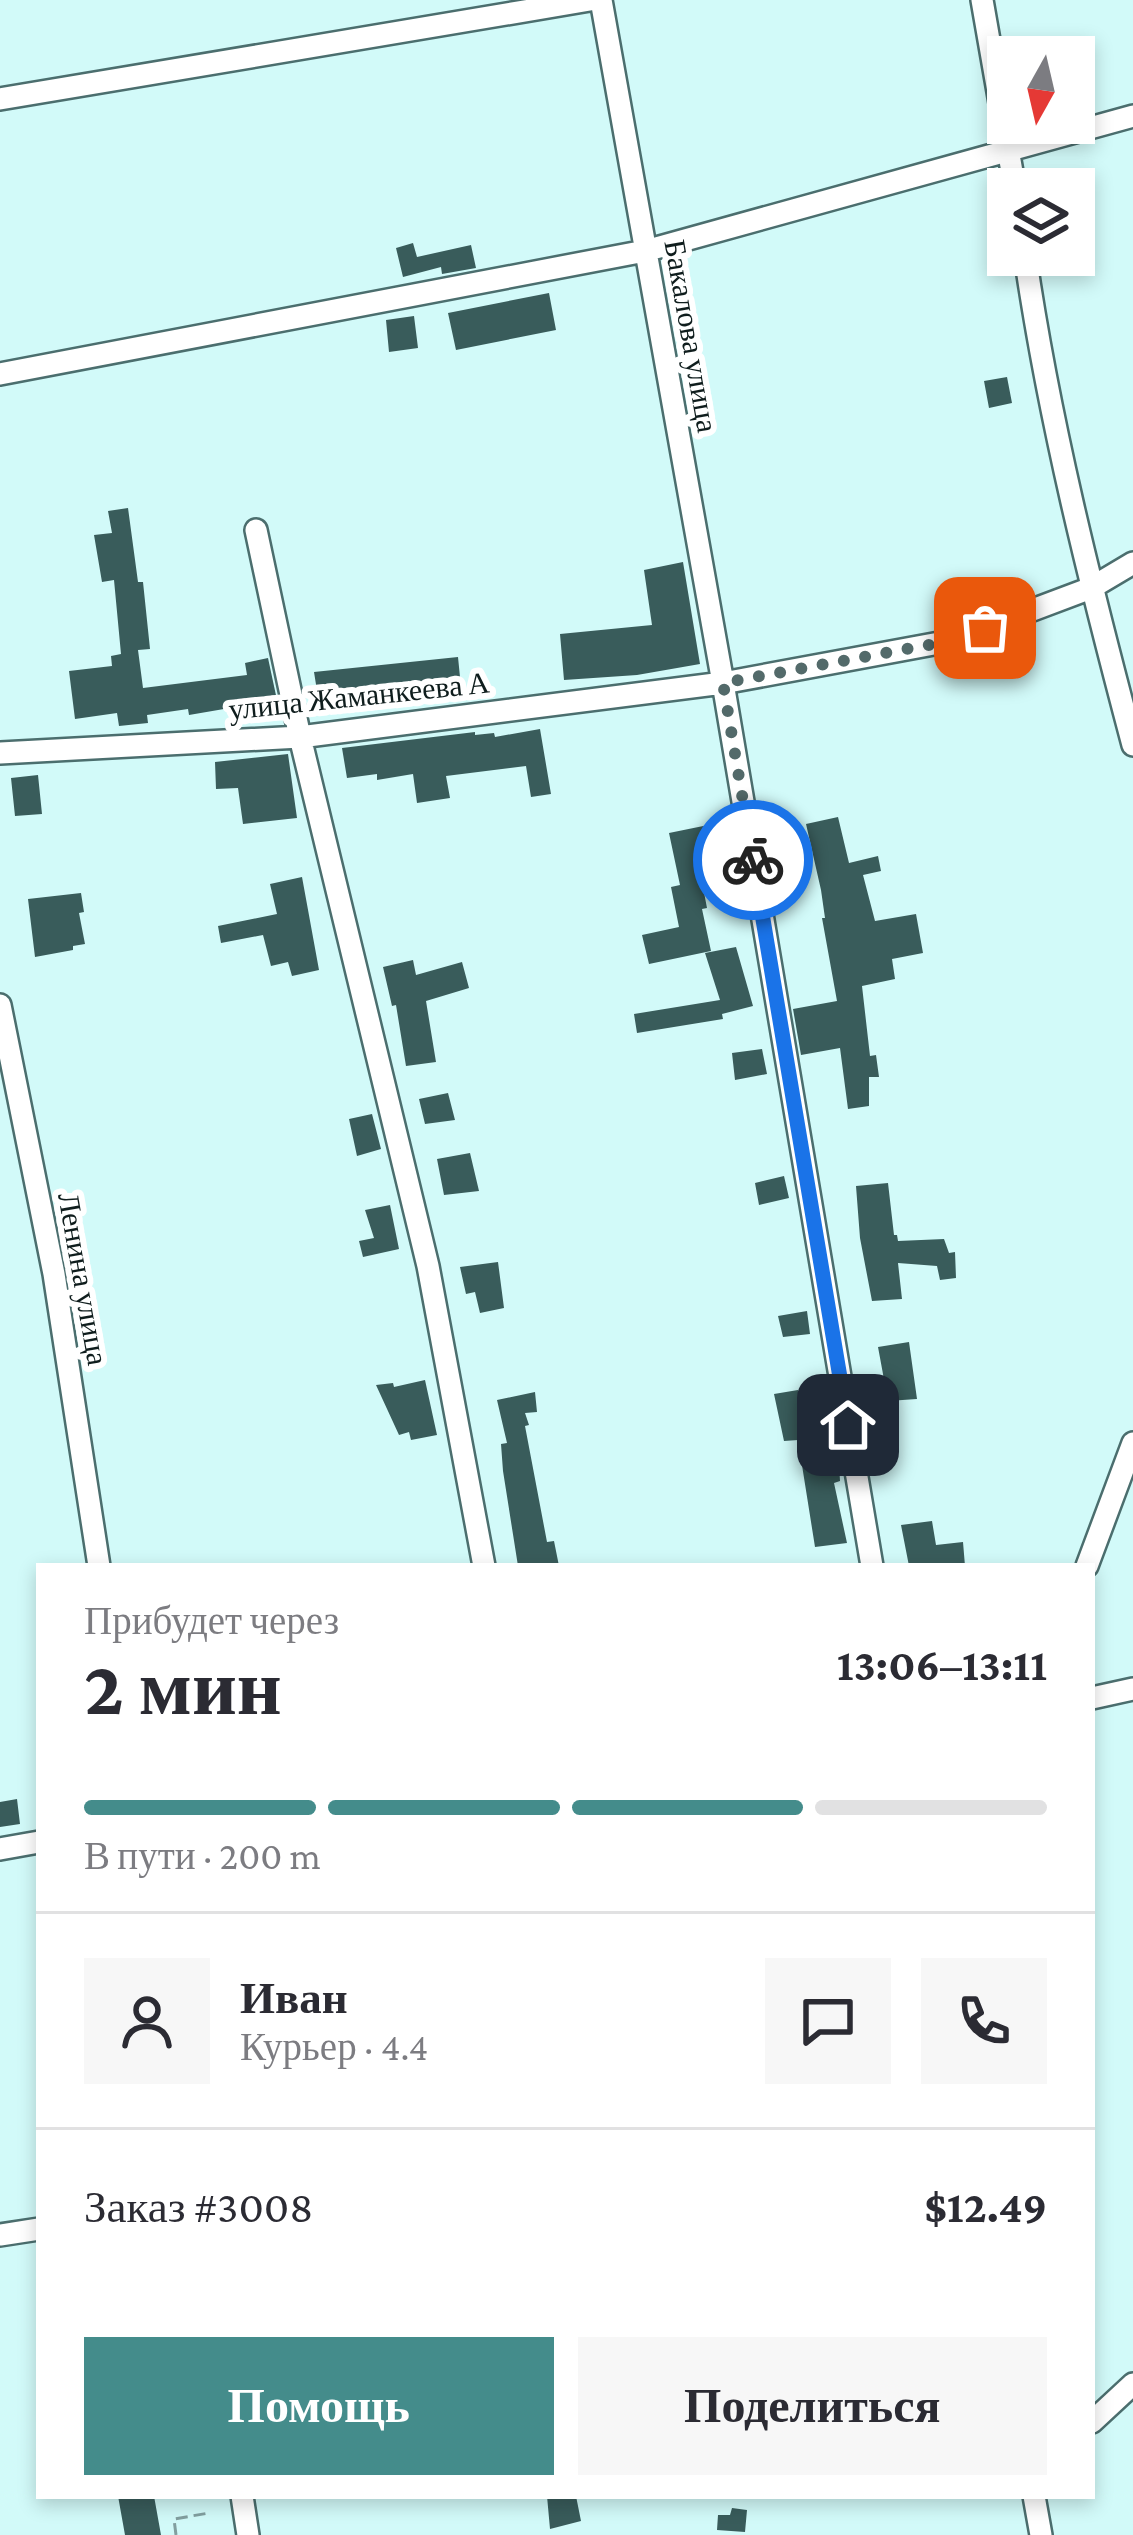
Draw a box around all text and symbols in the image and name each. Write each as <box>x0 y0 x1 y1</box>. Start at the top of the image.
north arrow <box>987 36 1095 144</box>
map controls <box>987 36 1095 276</box>
button: layers <box>987 168 1095 276</box>
street label: Бакалова улица <box>658 237 725 435</box>
pin <box>934 577 1036 679</box>
icon: bag <box>952 595 1018 661</box>
street label: улица Жаманкеева А <box>227 665 491 726</box>
courier <box>693 800 813 920</box>
icon: bike <box>720 827 786 893</box>
street label: Ленина улица <box>52 1190 115 1368</box>
pin <box>797 1374 899 1476</box>
icon: home <box>815 1392 881 1458</box>
text: Прибудет через <box>84 1599 339 1642</box>
text: 13:06–13:11 <box>837 1640 1047 1690</box>
text: 2 мин <box>84 1644 282 1731</box>
text: В пути · 200 m <box>84 1834 321 1877</box>
button: person <box>84 1958 210 2084</box>
button: chat <box>765 1958 891 2084</box>
button: phone <box>921 1958 1047 2084</box>
text: Иван <box>240 1973 348 2023</box>
text: Курьер · 4.4 <box>240 2025 428 2068</box>
text: Заказ #3008 <box>84 2182 314 2232</box>
text: $12.49 <box>924 2182 1047 2232</box>
button: Помощь <box>84 2337 554 2475</box>
button: Поделиться <box>578 2337 1047 2475</box>

